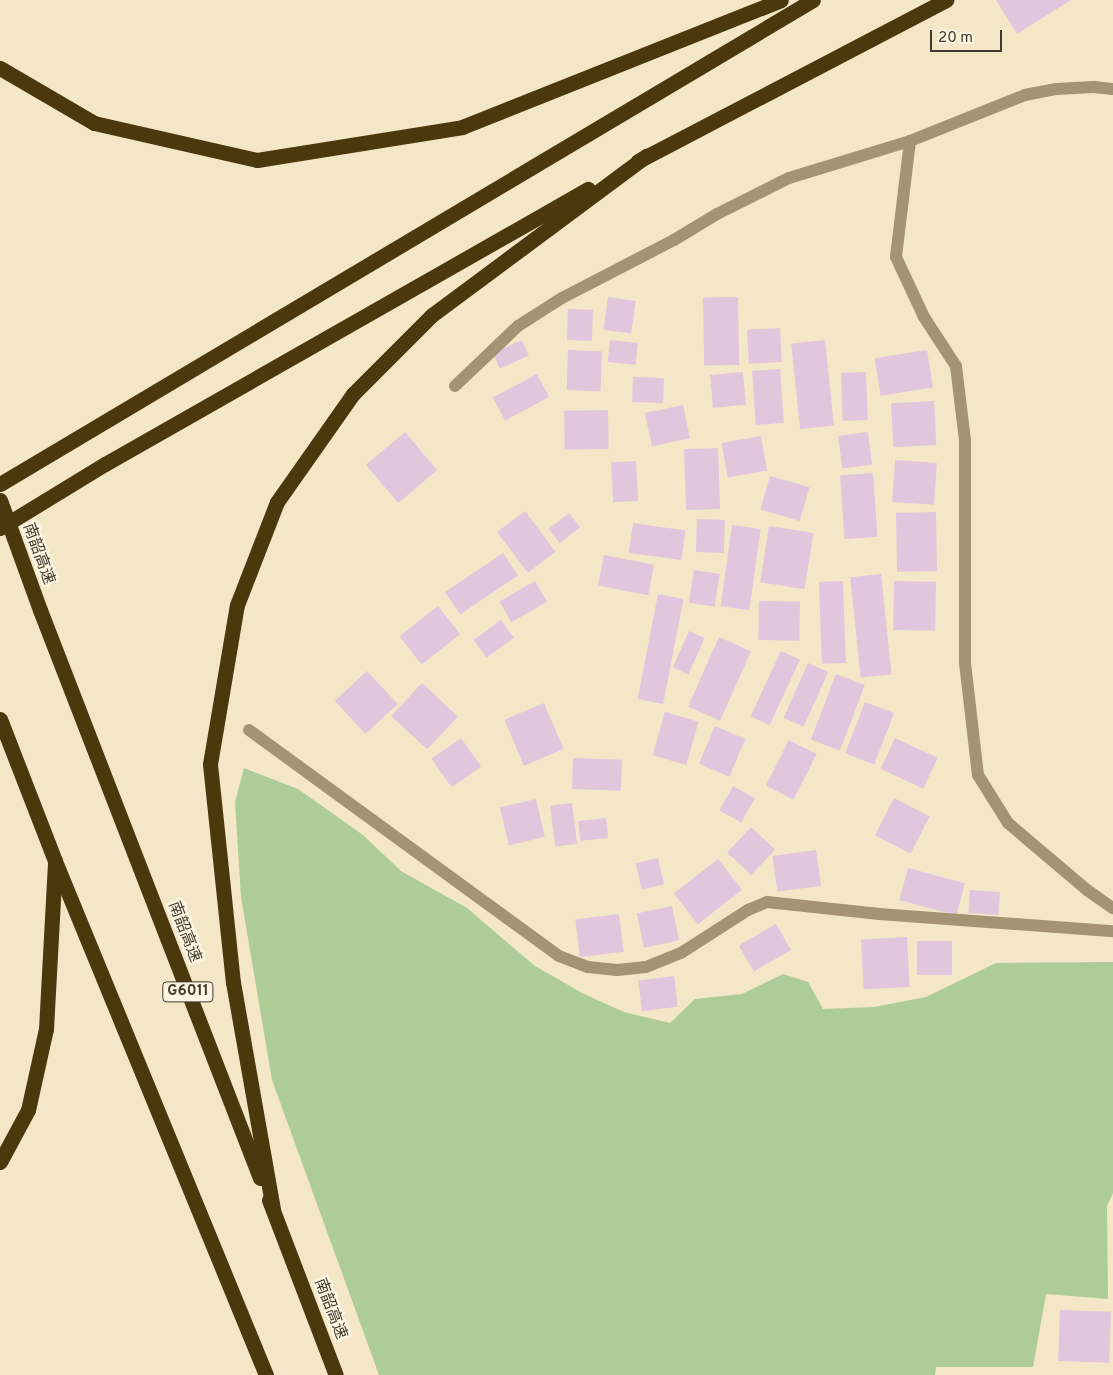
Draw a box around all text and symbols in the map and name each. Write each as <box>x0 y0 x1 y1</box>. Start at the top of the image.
scale bar <box>933 20 1006 52</box>
text: 20 m <box>938 29 973 48</box>
street label: 南韶高速 <box>18 521 58 587</box>
street label: 南韶高速 <box>164 899 204 965</box>
road number: G6011 <box>162 980 214 1004</box>
street label: 南韶高速 <box>310 1276 350 1342</box>

